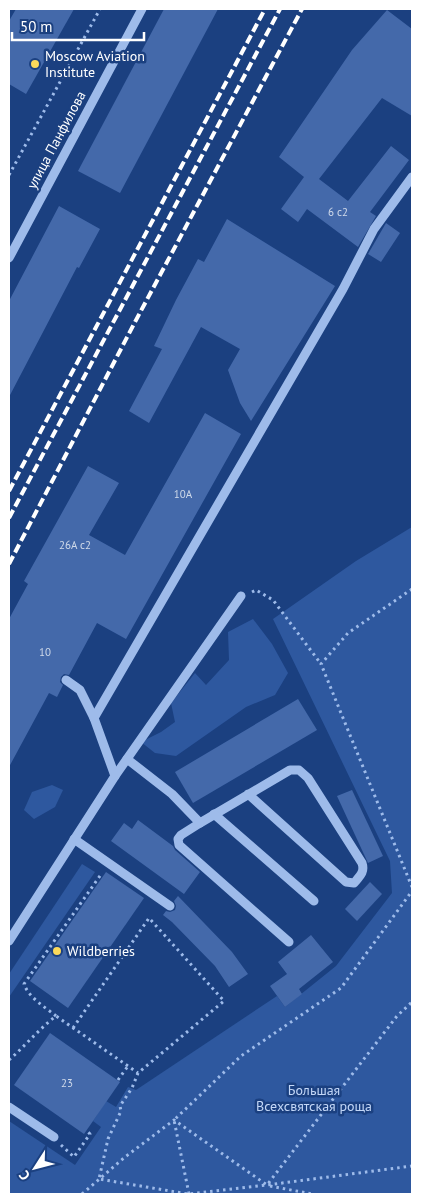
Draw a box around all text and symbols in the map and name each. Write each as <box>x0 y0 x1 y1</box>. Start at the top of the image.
scale bar <box>12 10 145 42</box>
text: 50 m <box>20 17 53 36</box>
place label: Moscow Aviation Institute <box>45 47 145 81</box>
marker: Moscow Aviation Institute <box>29 58 41 70</box>
street label: улица Панфилова <box>23 88 89 192</box>
house number: 6 с2 <box>328 205 348 219</box>
house number: 10А <box>174 487 193 501</box>
house number: 26А с2 <box>59 538 91 552</box>
house number: 10 <box>39 645 51 659</box>
place label: Wildberries <box>67 942 135 960</box>
marker: Wildberries <box>51 945 63 957</box>
house number: 23 <box>61 1076 73 1090</box>
park label: Большая Всехсвятская роща <box>256 1081 372 1115</box>
north arrow <box>10 1143 60 1193</box>
text: С <box>15 1167 34 1184</box>

